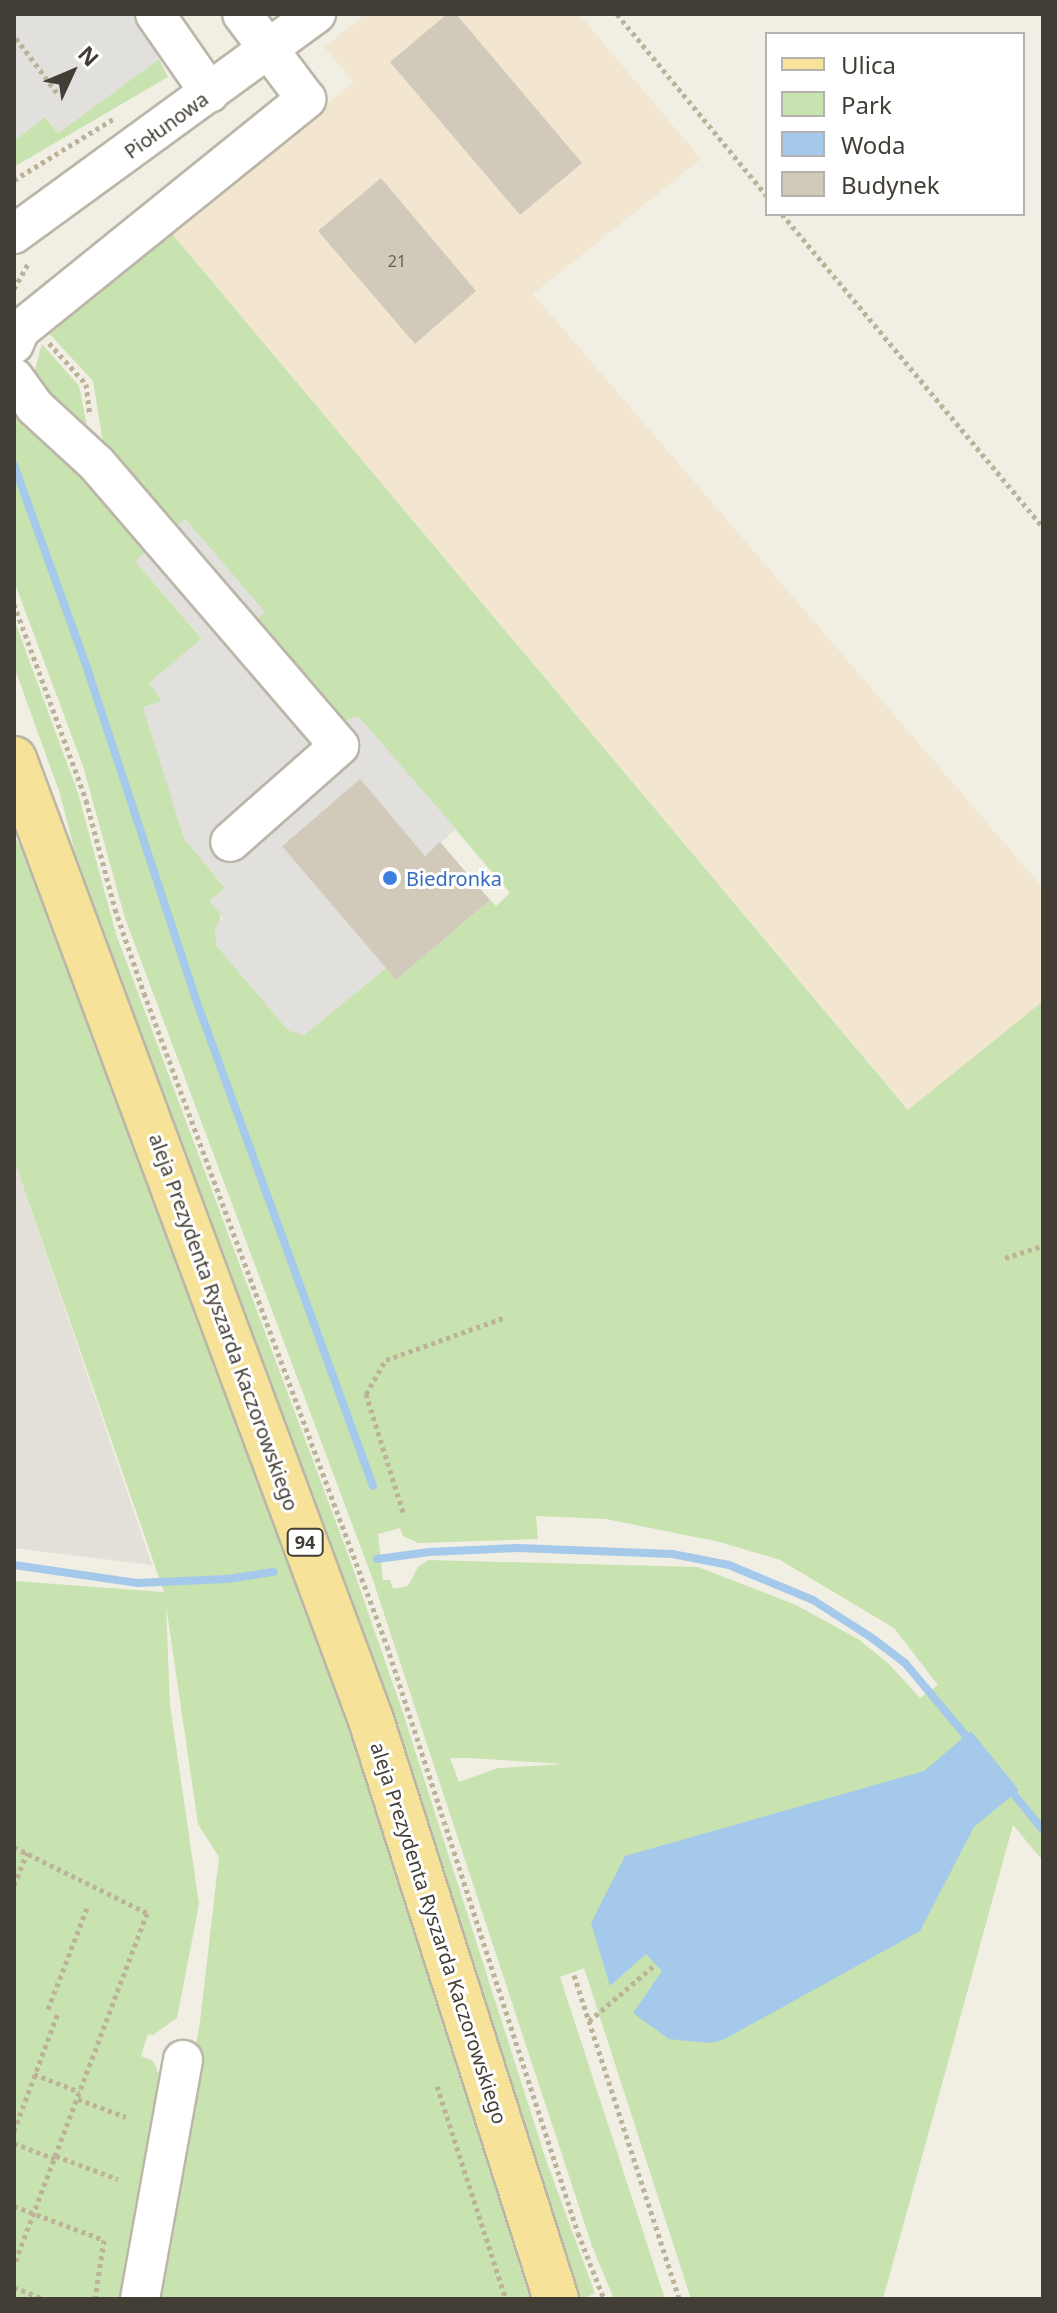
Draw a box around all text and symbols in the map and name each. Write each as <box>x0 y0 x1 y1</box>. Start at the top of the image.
north arrow <box>32 32 112 112</box>
legend <box>765 32 1025 216</box>
text: N <box>72 38 106 72</box>
text: Ulica <box>841 48 896 81</box>
street label: Piołunowa <box>119 87 213 163</box>
text: Park <box>841 88 892 121</box>
text: Woda <box>841 128 906 161</box>
text: Budynek <box>841 168 940 201</box>
house number: 21 <box>388 251 406 271</box>
place label: Biedronka <box>406 866 502 890</box>
marker: Biedronka <box>381 869 399 887</box>
street label: aleja Prezydenta Ryszarda Kaczorowskiego <box>144 1130 304 1514</box>
road number: 94 <box>285 1528 325 1556</box>
street label: aleja Prezydenta Ryszarda Kaczorowskiego <box>366 1739 512 2127</box>

